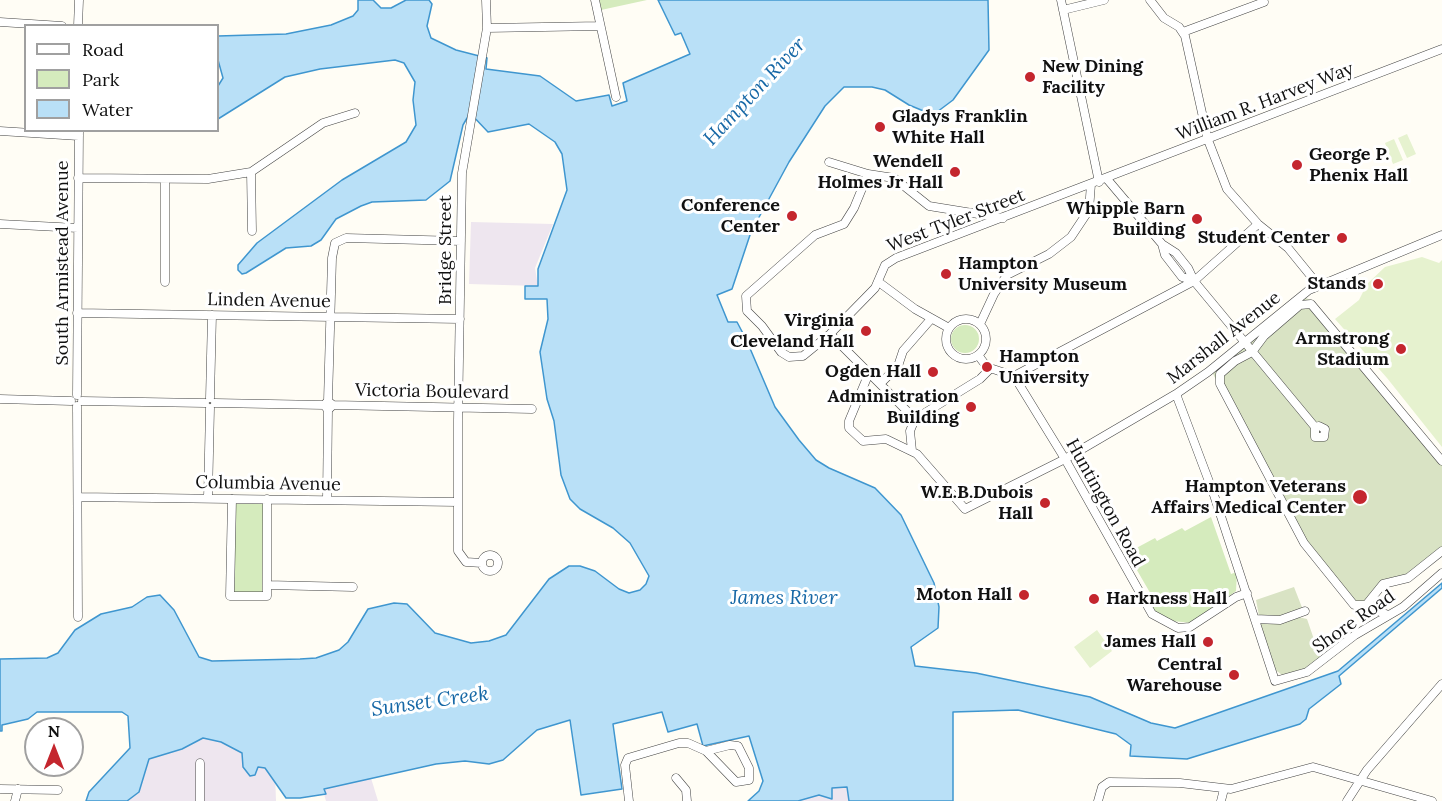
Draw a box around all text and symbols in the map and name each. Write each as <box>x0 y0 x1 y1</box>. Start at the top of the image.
legend <box>24 24 219 132</box>
water label: Hampton River <box>699 33 811 151</box>
text: Road <box>82 38 124 61</box>
place label: New Dining Facility <box>1042 56 1143 98</box>
street label: William R. Harvey Way <box>1173 58 1357 146</box>
text: Park <box>82 68 119 91</box>
marker: New Dining Facility <box>1023 70 1037 84</box>
text: Water <box>82 98 133 121</box>
place label: Gladys Franklin White Hall <box>892 106 1028 148</box>
marker: Gladys Franklin White Hall <box>873 120 887 134</box>
place label: George P. Phenix Hall <box>1309 144 1408 186</box>
place label: Wendell Holmes Jr Hall <box>818 151 943 194</box>
marker: George P. Phenix Hall <box>1290 158 1304 172</box>
street label: South Armistead Avenue <box>52 160 74 366</box>
marker: Wendell Holmes Jr Hall <box>948 165 962 179</box>
street label: West Tyler Street <box>884 185 1028 257</box>
street label: Bridge Street <box>435 195 457 305</box>
place label: Conference Center <box>681 195 780 238</box>
place label: Whipple Barn Building <box>1066 198 1185 240</box>
marker: Conference Center <box>785 209 799 223</box>
marker: Whipple Barn Building <box>1190 212 1204 226</box>
place label: Student Center <box>1198 227 1330 249</box>
marker: Student Center <box>1335 231 1349 245</box>
place label: Hampton University Museum <box>958 253 1127 296</box>
marker: Hampton University Museum <box>939 267 953 281</box>
place label: Stands <box>1308 273 1366 295</box>
marker: Stands <box>1371 277 1385 291</box>
street label: Marshall Avenue <box>1163 287 1285 389</box>
street label: Linden Avenue <box>207 289 331 313</box>
place label: Virginia Cleveland Hall <box>730 310 854 352</box>
marker: Virginia Cleveland Hall <box>859 324 873 338</box>
place label: Armstrong Stadium <box>1296 328 1389 370</box>
marker: Armstrong Stadium <box>1394 342 1408 356</box>
place label: Hampton University <box>999 346 1089 388</box>
marker: Hampton University <box>980 360 994 374</box>
place label: Ogden Hall <box>825 361 921 383</box>
marker: Ogden Hall <box>926 365 940 379</box>
street label: Victoria Boulevard <box>355 380 509 404</box>
place label: Administration Building <box>828 386 959 428</box>
marker: Administration Building <box>964 400 978 414</box>
street label: Huntington Road <box>1061 435 1149 571</box>
street label: Columbia Avenue <box>195 472 341 496</box>
place label: Hampton Veterans Affairs Medical Center <box>1151 476 1346 518</box>
place label: W.E.B.Dubois Hall <box>921 482 1033 524</box>
marker: Hampton Veterans Affairs Medical Center <box>1351 488 1369 506</box>
marker: W.E.B.Dubois Hall <box>1038 496 1052 510</box>
place label: Moton Hall <box>916 584 1012 606</box>
water label: James River <box>731 586 837 610</box>
street label: Shore Road <box>1309 586 1399 658</box>
marker: Moton Hall <box>1017 588 1031 602</box>
place label: Harkness Hall <box>1106 588 1227 610</box>
marker: Harkness Hall <box>1087 592 1101 606</box>
place label: James Hall <box>1104 631 1196 653</box>
marker: James Hall <box>1201 635 1215 649</box>
place label: Central Warehouse <box>1126 654 1222 696</box>
marker: Central Warehouse <box>1227 668 1241 682</box>
water label: Sunset Creek <box>370 682 490 722</box>
north arrow <box>24 717 84 777</box>
text: N <box>48 721 60 741</box>

